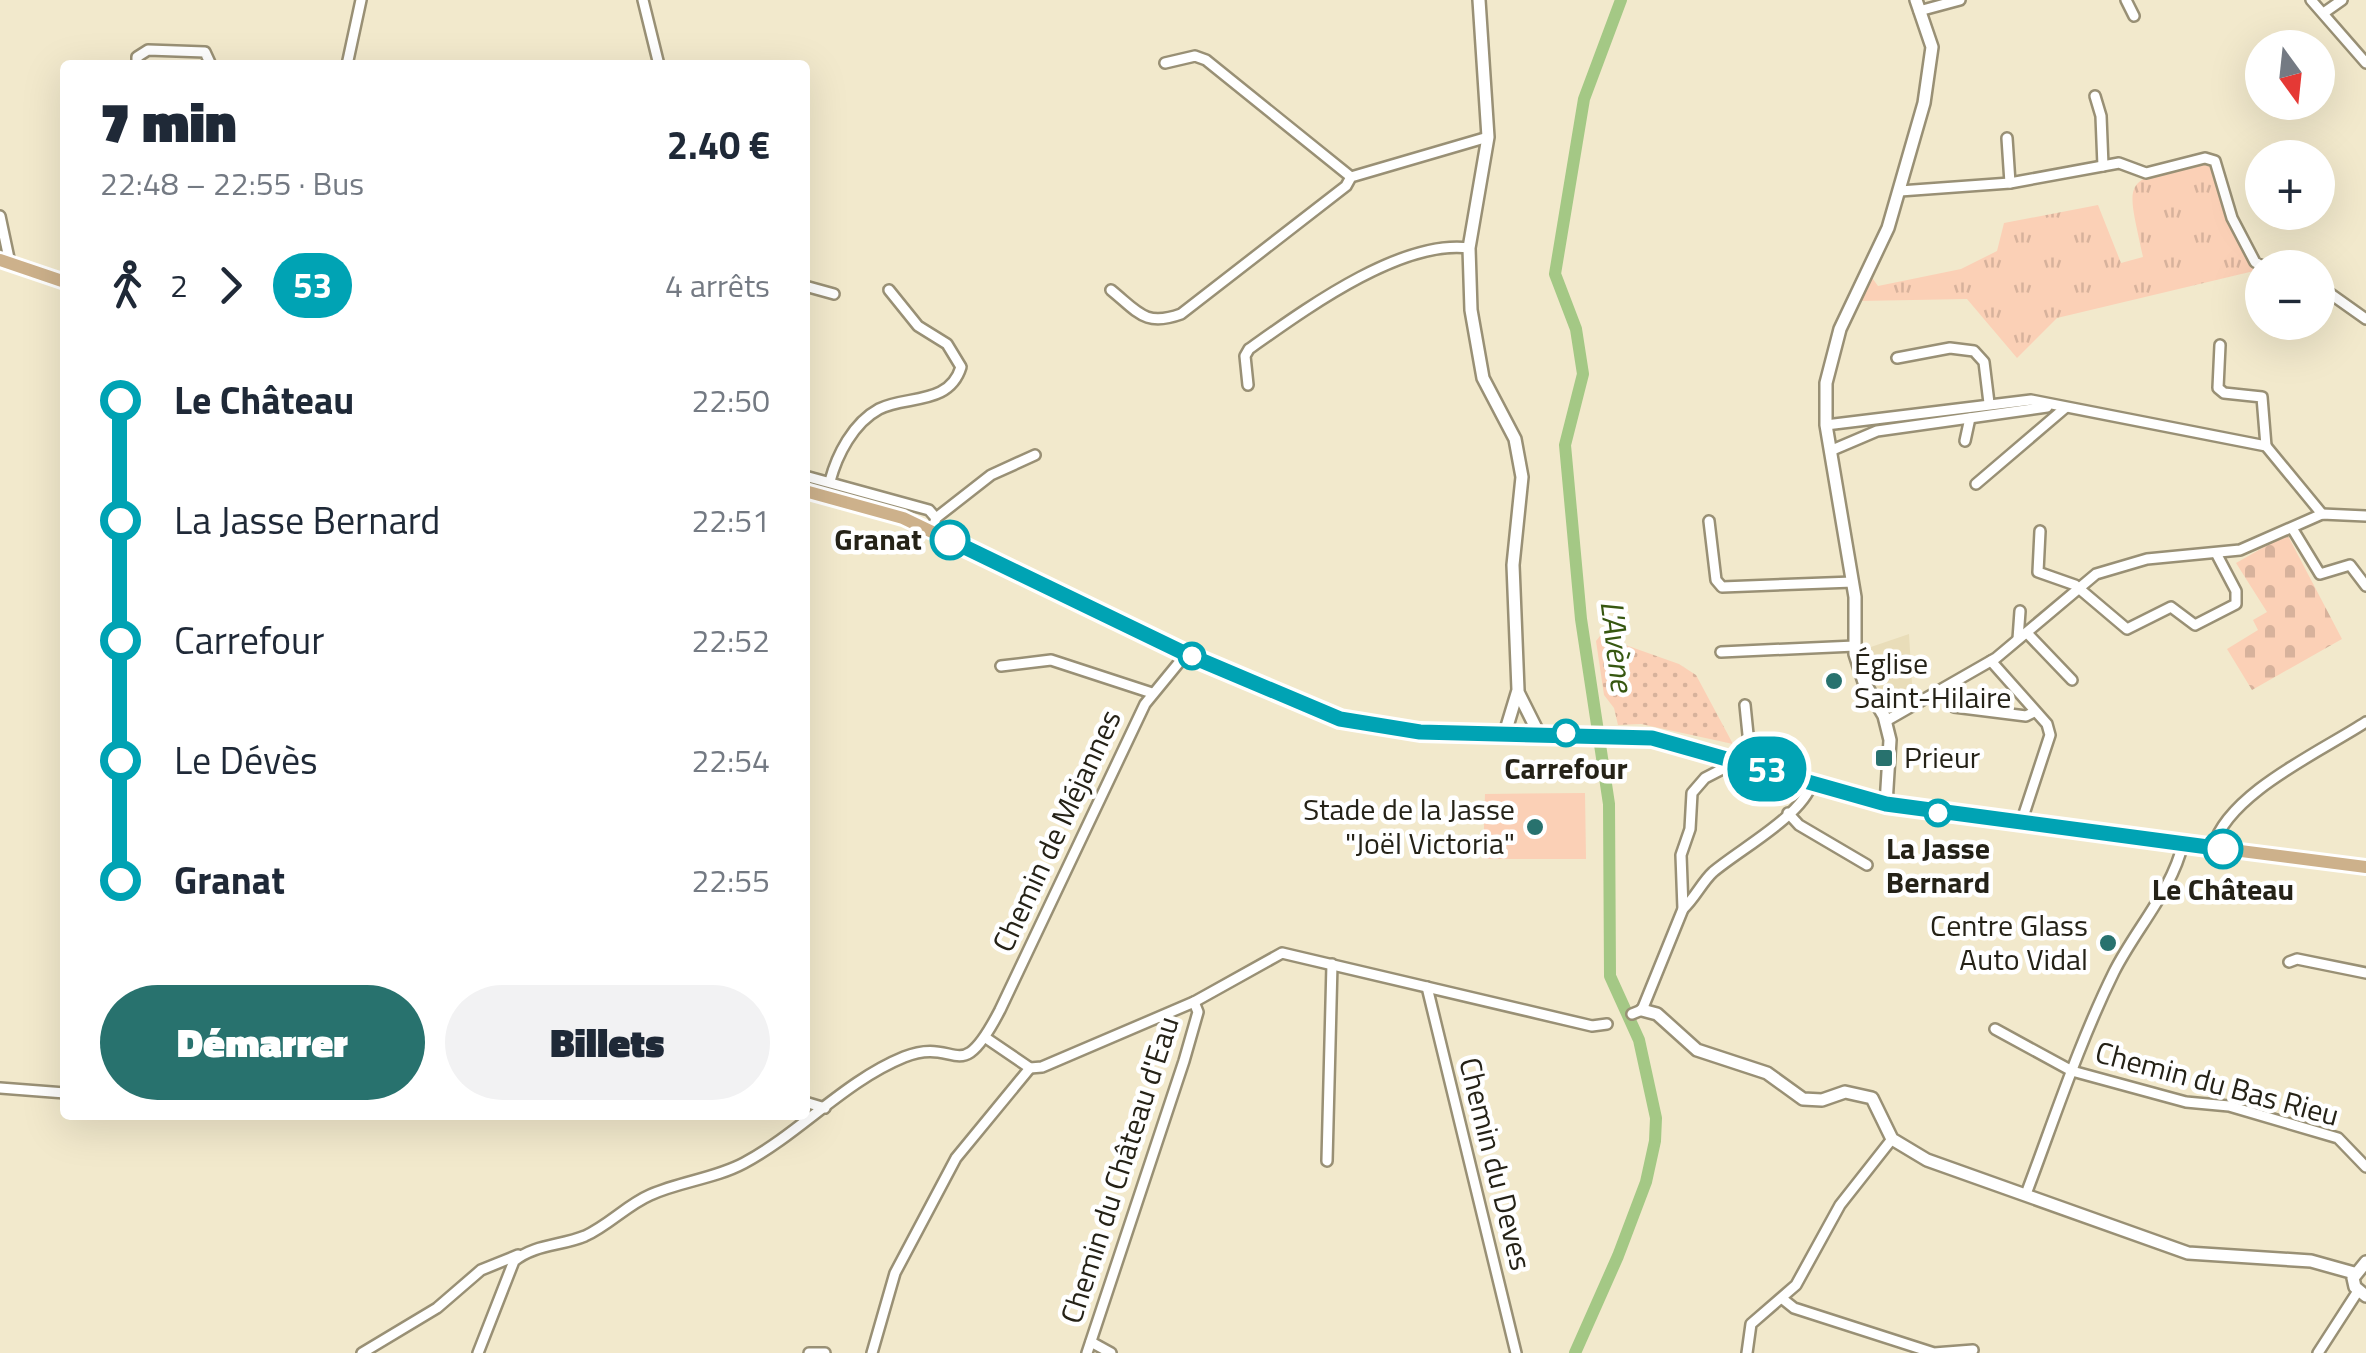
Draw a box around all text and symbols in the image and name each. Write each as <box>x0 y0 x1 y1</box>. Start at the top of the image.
north arrow <box>2245 30 2335 120</box>
map controls <box>2245 30 2335 340</box>
text: 7 min <box>100 80 237 163</box>
text: 2.40 € <box>667 116 770 174</box>
button: + <box>2245 140 2335 230</box>
text: 22:48 – 22:55 · Bus <box>100 159 364 207</box>
button: − <box>2245 250 2335 340</box>
icon: walk <box>100 258 155 313</box>
icon: forward <box>203 258 258 313</box>
text: 53 <box>293 258 332 312</box>
text: 2 <box>170 261 188 309</box>
text: 4 arrêts <box>665 261 770 309</box>
text: Le Château <box>174 371 354 429</box>
text: 22:50 <box>691 376 770 424</box>
text: La Jasse Bernard <box>174 491 440 549</box>
text: 22:51 <box>691 496 770 544</box>
place label: Granat <box>834 516 922 562</box>
marker: Granat <box>931 521 969 559</box>
water label: L'Avène <box>1589 598 1648 696</box>
text: Carrefour <box>174 611 324 669</box>
text: 22:52 <box>691 616 770 664</box>
place label: Église Saint-Hilaire <box>1854 640 2011 720</box>
unlabelled marker <box>1179 643 1205 669</box>
marker: Église Saint-Hilaire <box>1823 670 1845 692</box>
street label: Chemin de Méjannes <box>980 702 1132 959</box>
marker: Carrefour <box>1553 720 1579 746</box>
text: Le Dévès <box>174 731 318 789</box>
place label: Prieur <box>1904 734 1980 780</box>
text: 22:54 <box>691 736 770 784</box>
line badge: 53 <box>1722 736 1812 802</box>
text: 53 <box>1747 742 1787 796</box>
place label: Carrefour <box>1504 745 1628 791</box>
marker: Prieur <box>1873 747 1895 769</box>
place label: Stade de la Jasse "Joël Victoria" <box>1303 786 1515 866</box>
marker: La Jasse Bernard <box>1925 800 1951 826</box>
marker: Stade de la Jasse "Joël Victoria" <box>1524 816 1546 838</box>
place label: La Jasse Bernard <box>1886 825 1990 905</box>
marker: Le Château <box>2204 830 2242 868</box>
text: Granat <box>174 851 285 909</box>
text: 22:55 <box>691 856 770 904</box>
place label: Le Château <box>2152 866 2294 912</box>
place label: Centre Glass Auto Vidal <box>1930 902 2088 982</box>
marker: Centre Glass Auto Vidal <box>2097 932 2119 954</box>
button: Démarrer <box>100 985 425 1100</box>
button: Billets <box>445 985 770 1100</box>
street label: Chemin du Château d'Eau <box>1048 1010 1190 1329</box>
street label: Chemin du Bas Rieu <box>2090 1028 2344 1138</box>
street label: Chemin du Deves <box>1447 1052 1545 1275</box>

